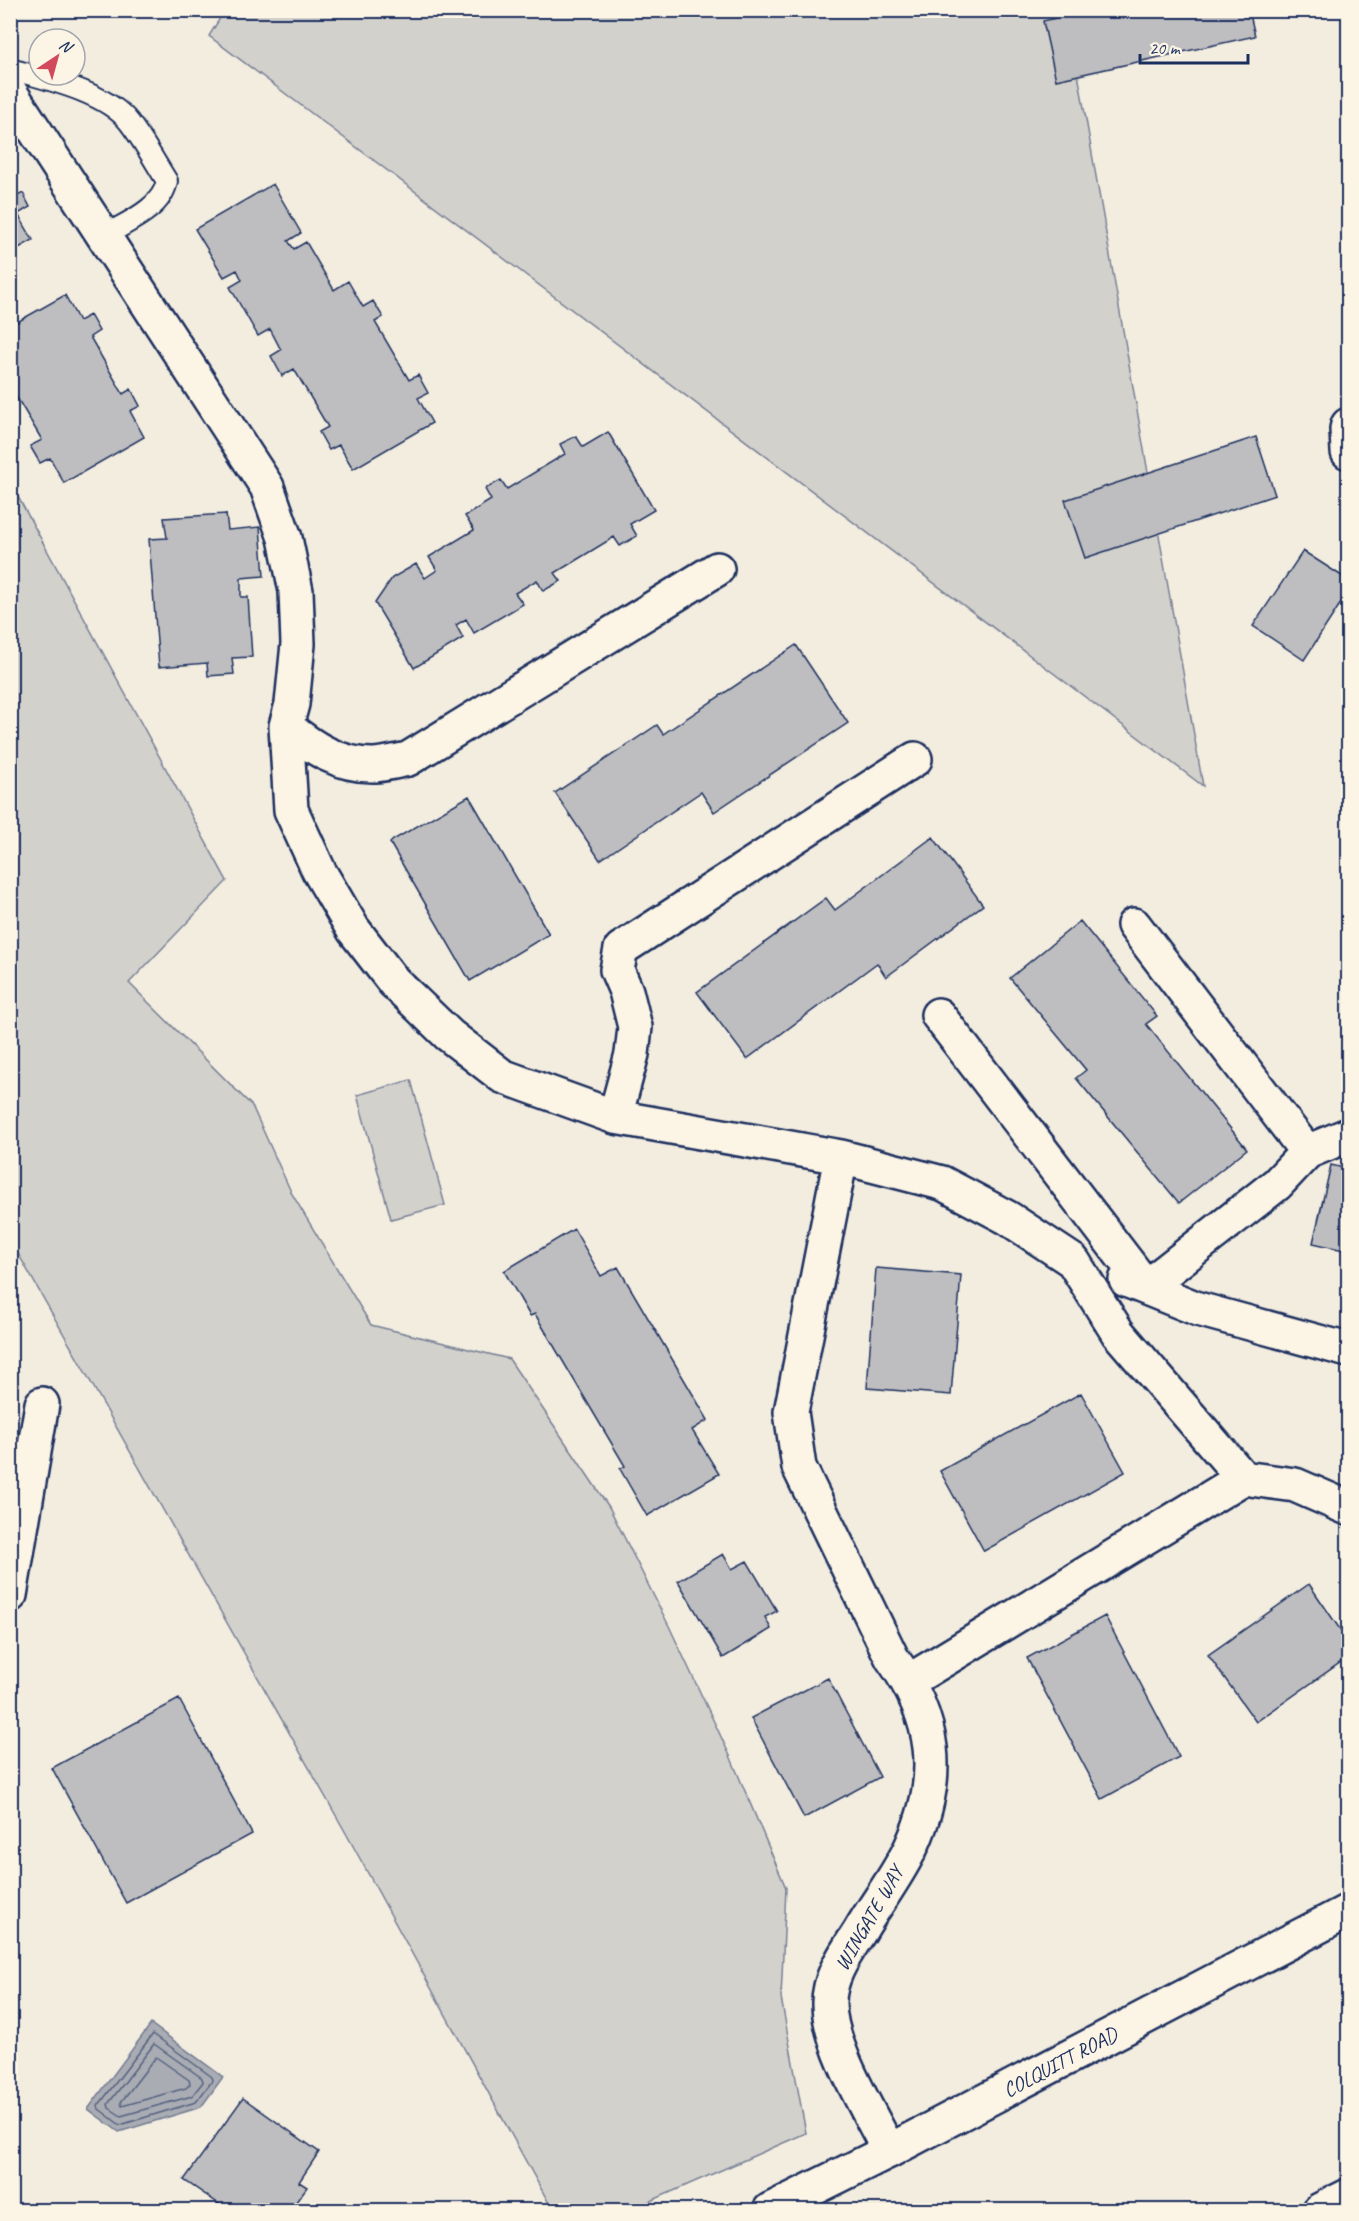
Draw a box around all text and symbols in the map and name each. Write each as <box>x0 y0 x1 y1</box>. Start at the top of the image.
north arrow <box>27 27 87 87</box>
scale bar <box>1140 27 1248 65</box>
text: N <box>55 35 78 58</box>
text: 20 m <box>1149 37 1182 59</box>
street label: WINGATE WAY <box>829 1858 911 1975</box>
street label: COLQUITT ROAD <box>998 2020 1123 2103</box>

